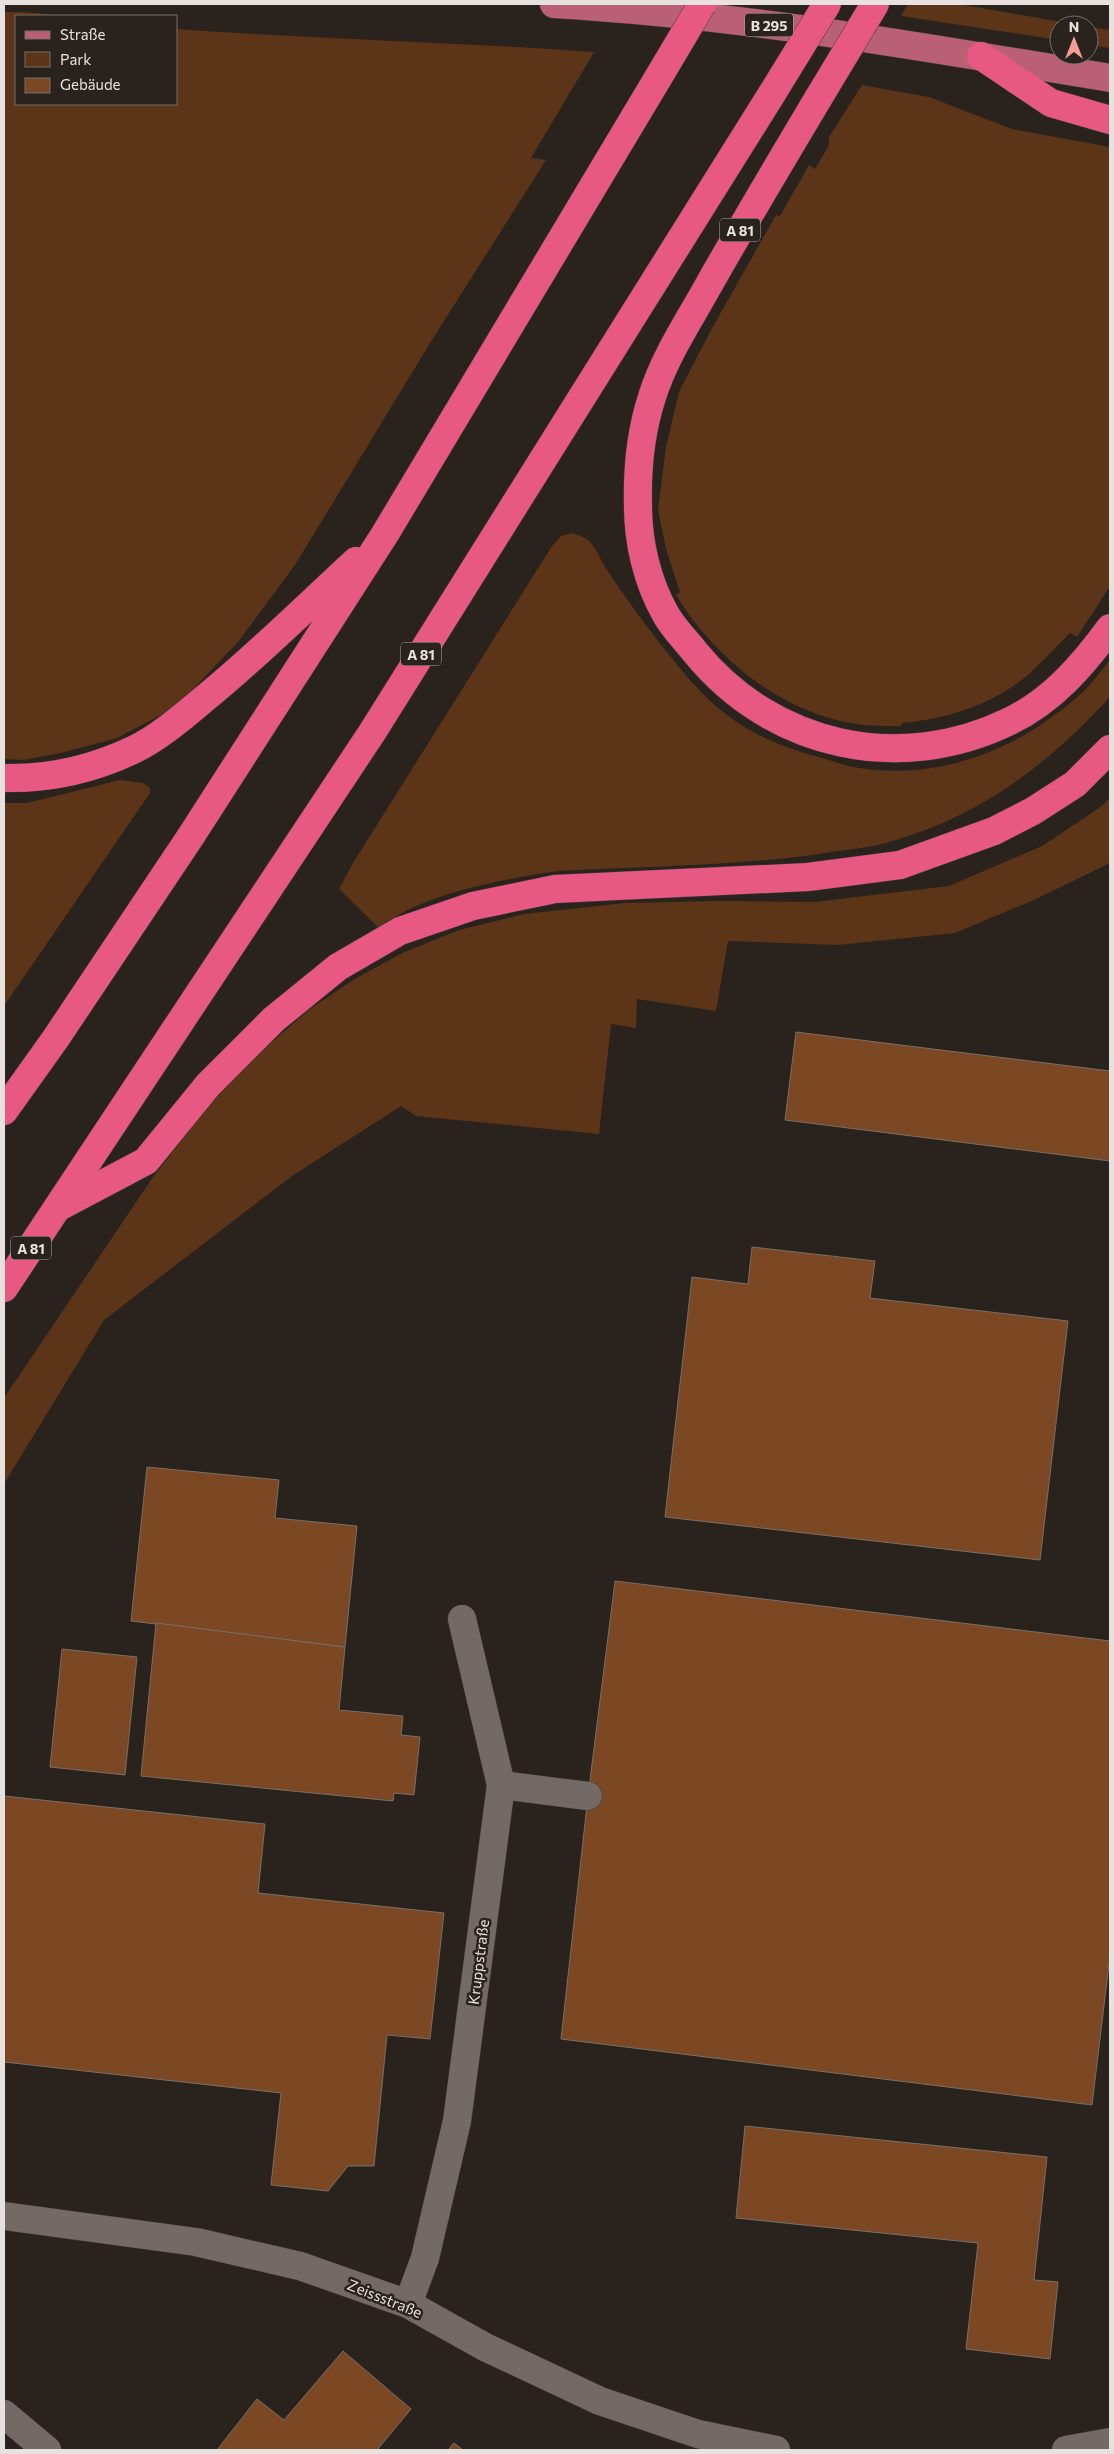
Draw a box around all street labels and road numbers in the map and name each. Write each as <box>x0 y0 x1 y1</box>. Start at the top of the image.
road number: B 295 <box>745 14 793 36</box>
road number: A 81 <box>720 218 760 242</box>
road number: A 81 <box>401 642 441 666</box>
road number: A 81 <box>11 1236 51 1260</box>
street label: Kruppstraße <box>464 1918 492 2006</box>
street label: Zeissstraße <box>345 2275 425 2321</box>

